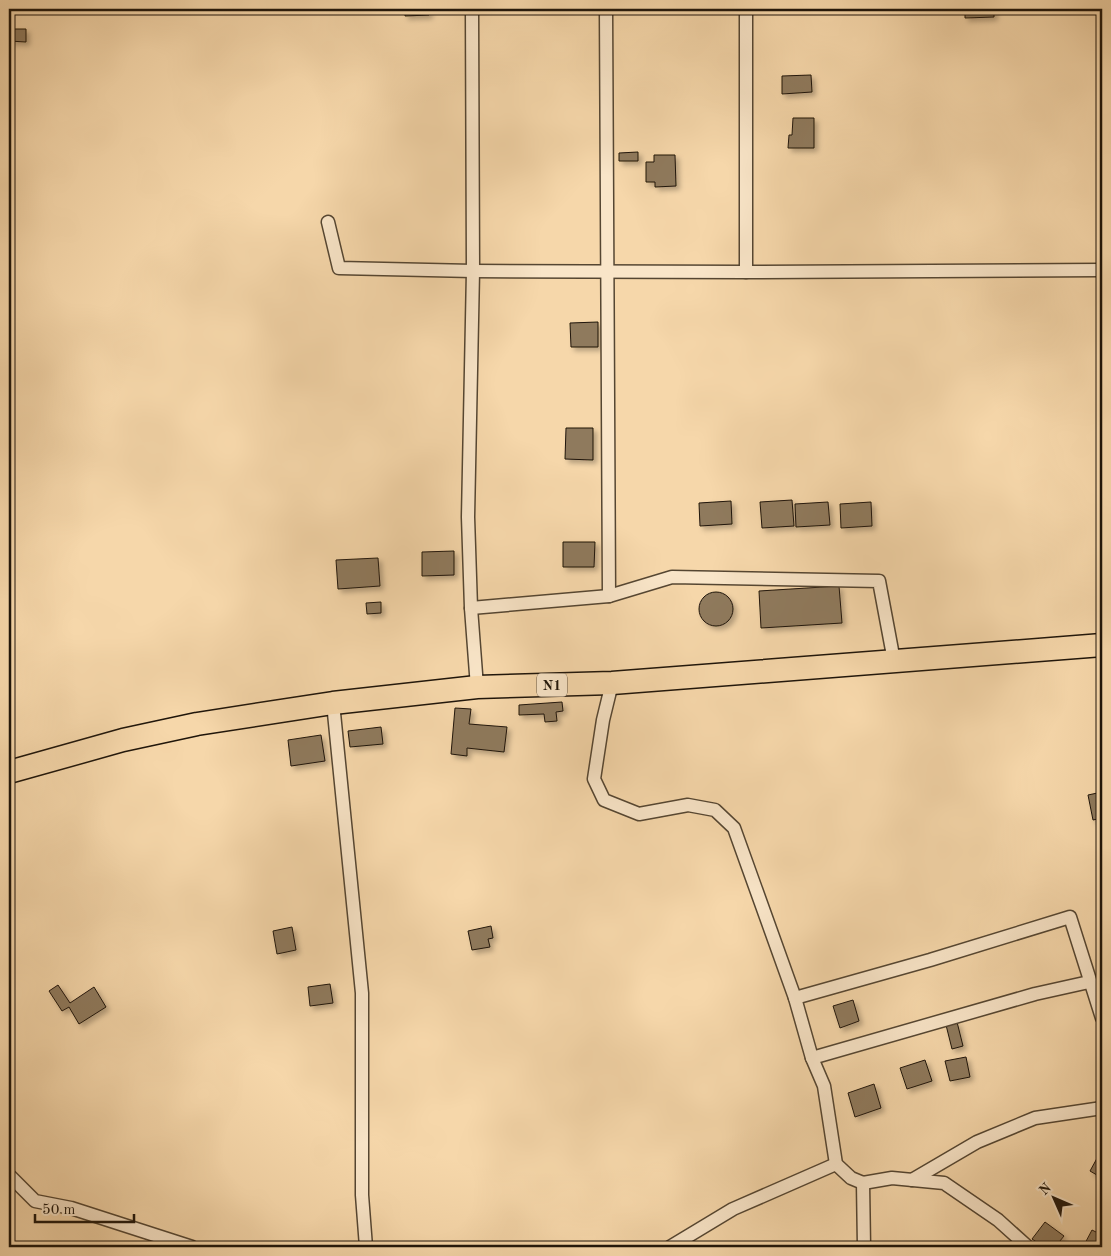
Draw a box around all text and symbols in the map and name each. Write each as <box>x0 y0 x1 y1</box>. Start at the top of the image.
road number: N1 <box>537 674 567 696</box>
north arrow <box>1028 1174 1078 1224</box>
text: N <box>1037 1181 1054 1198</box>
scale bar <box>35 1191 134 1223</box>
text: 50 m <box>42 1203 76 1218</box>

